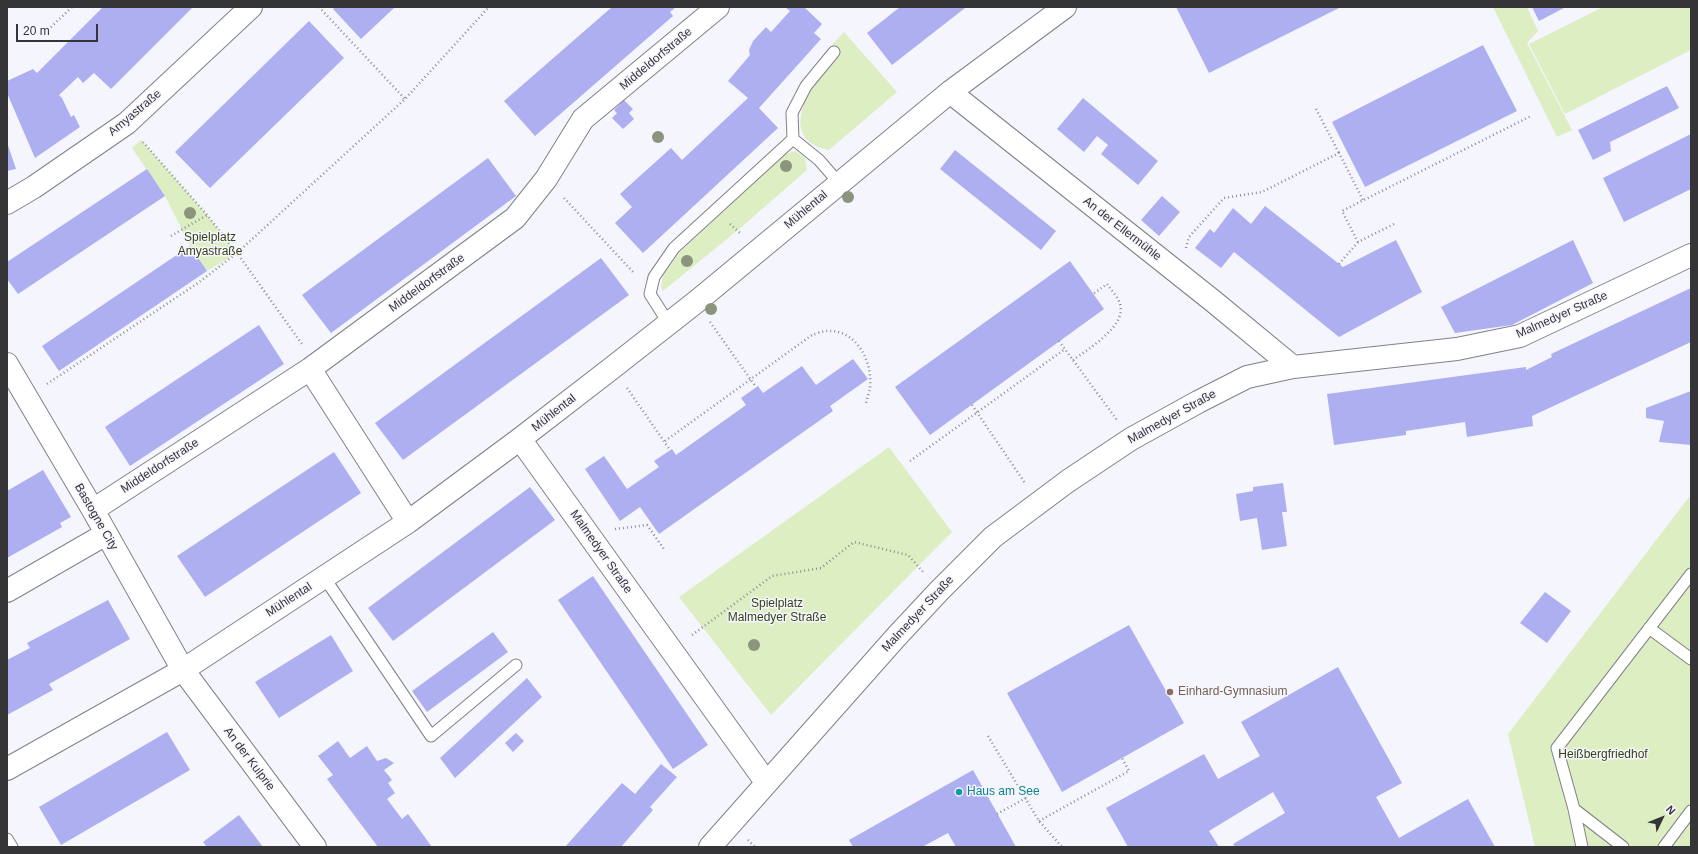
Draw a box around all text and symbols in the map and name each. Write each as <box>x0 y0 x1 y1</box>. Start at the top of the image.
scale bar <box>18 16 100 42</box>
text: 20 m <box>23 24 50 38</box>
street label: Middeldorfstraße <box>617 25 695 93</box>
street label: Amyastraße <box>106 87 164 139</box>
street label: Mühlental <box>781 188 831 232</box>
street label: An der Ellermühle <box>1080 194 1164 264</box>
park label: Spielplatz Amyastraße <box>178 231 242 259</box>
street label: Middeldorfstraße <box>386 251 468 315</box>
street label: Malmedyer Straße <box>1514 288 1610 342</box>
street label: Malmedyer Straße <box>1125 387 1219 447</box>
street label: Mühlental <box>529 391 579 435</box>
street label: Middeldorfstraße <box>118 435 202 497</box>
street label: Bastogne City <box>71 481 121 553</box>
street label: Malmedyer Straße <box>567 507 635 597</box>
street label: Malmedyer Straße <box>879 573 957 655</box>
street label: Mühlental <box>263 580 315 620</box>
park label: Spielplatz Malmedyer Straße <box>728 597 826 625</box>
place label: Einhard-Gymnasium <box>1178 685 1287 699</box>
marker: Einhard-Gymnasium <box>1165 687 1175 697</box>
street label: An der Kulprie <box>220 724 278 794</box>
park label: Heißbergfriedhof <box>1558 748 1648 762</box>
place label: Haus am See <box>967 785 1040 799</box>
marker: Haus am See <box>954 787 964 797</box>
north arrow <box>1642 798 1682 838</box>
text: N <box>1664 803 1678 817</box>

